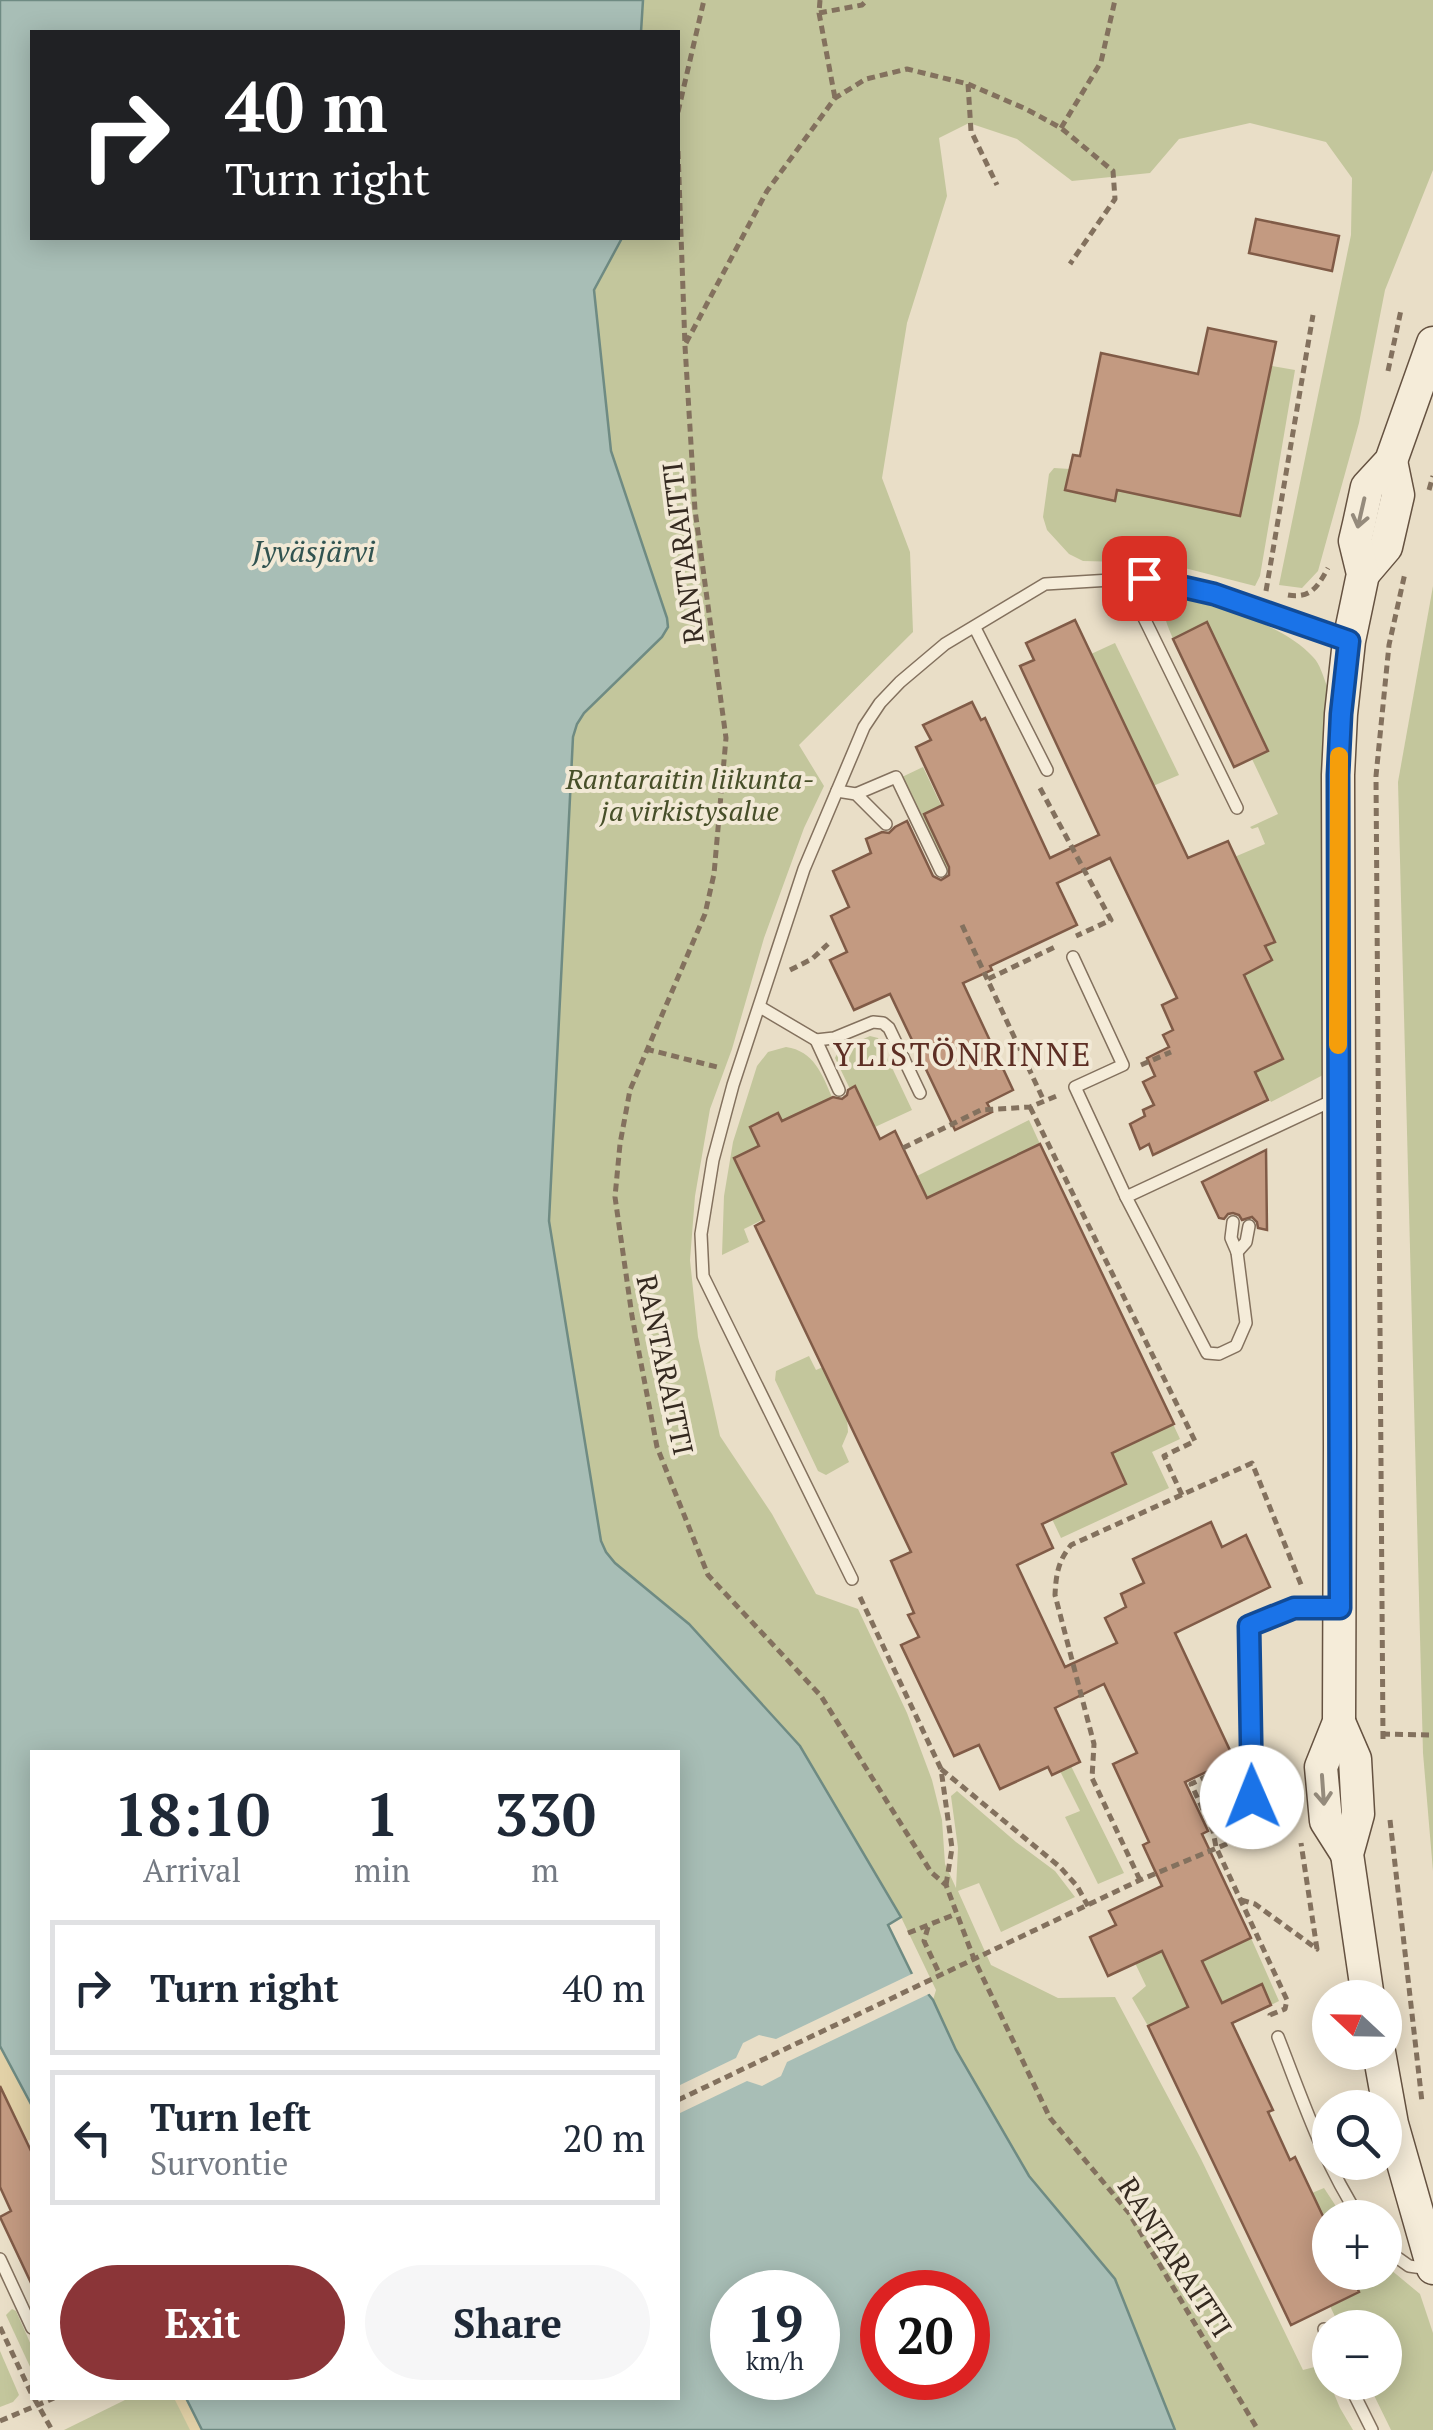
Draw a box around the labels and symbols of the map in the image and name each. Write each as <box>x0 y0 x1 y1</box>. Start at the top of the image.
street label: RANTARAITTI <box>653 460 712 646</box>
one-way arrow <box>1351 496 1369 528</box>
water label: Jyväsjärvi <box>252 531 376 571</box>
pin <box>1102 536 1187 621</box>
park label: Rantaraitin liikunta- ja virkistysalue <box>565 760 814 829</box>
district label: YLISTÖNRINNE <box>833 1033 1093 1075</box>
street label: RANTARAITTI <box>628 1272 703 1458</box>
position arrow <box>1200 1745 1304 1849</box>
one-way arrow <box>1314 1773 1333 1805</box>
north arrow <box>1312 1980 1402 2070</box>
street label: RANTARAITTI <box>1110 2170 1241 2344</box>
speed limit sign: 20 <box>860 2270 990 2400</box>

